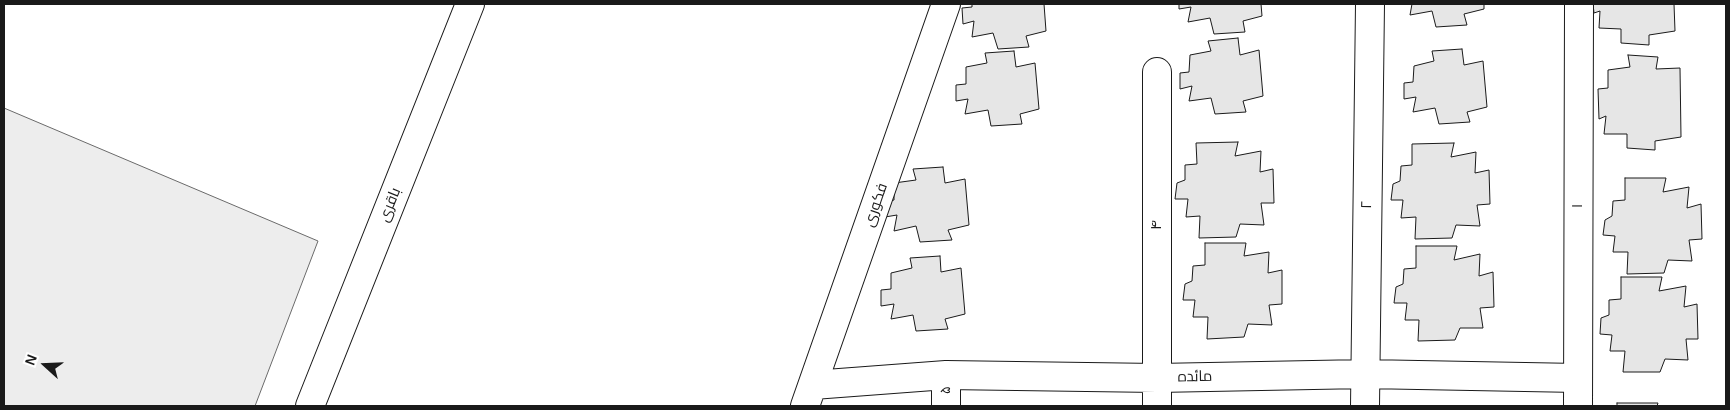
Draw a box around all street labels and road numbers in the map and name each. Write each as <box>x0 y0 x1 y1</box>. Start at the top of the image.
street label: فکوری <box>860 181 892 229</box>
street label: باقری <box>375 185 405 225</box>
street label: ۲ <box>1358 201 1376 209</box>
street label: ۱ <box>1569 204 1587 208</box>
street label: ۴ <box>1148 220 1166 230</box>
street label: مائده <box>1177 368 1213 386</box>
street label: ۵ <box>937 386 955 394</box>

